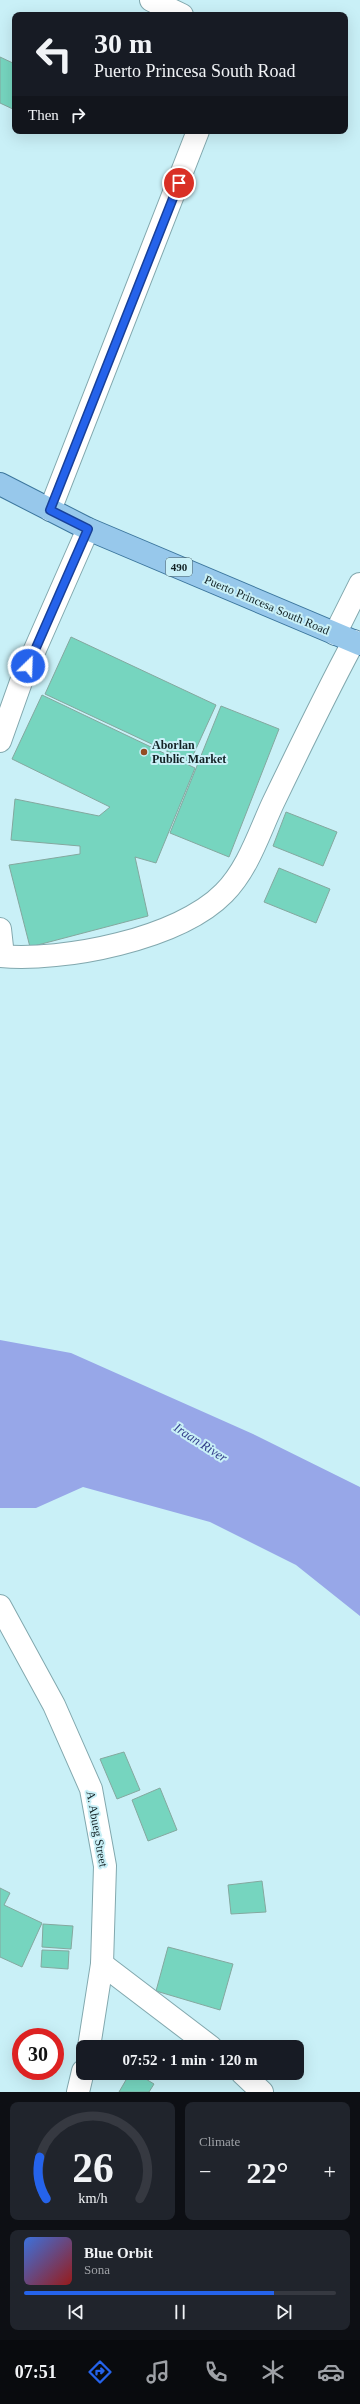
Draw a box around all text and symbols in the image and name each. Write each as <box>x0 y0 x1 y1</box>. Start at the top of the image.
icon: left <box>28 28 80 80</box>
text: 30 m <box>94 28 152 59</box>
text: Puerto Princesa South Road <box>94 61 295 81</box>
icon: right <box>67 104 89 126</box>
text: Then <box>28 107 59 123</box>
pin <box>162 166 196 200</box>
icon: arrive <box>168 172 190 194</box>
road number: 490 <box>166 558 192 576</box>
street label: Puerto Princesa South Road <box>202 572 332 638</box>
position arrow <box>7 645 49 687</box>
place label: Aborlan Public Market <box>152 738 226 766</box>
marker: Aborlan Public Market <box>139 747 149 757</box>
water label: Iraan River <box>171 1419 231 1466</box>
street label: A. Abueg Street <box>83 1790 111 1869</box>
speed limit sign: 30 <box>12 2028 64 2080</box>
text: 07:52 · 1 min · 120 m <box>123 2052 258 2068</box>
text: Climate <box>199 2134 240 2149</box>
text: 26 <box>72 2145 113 2191</box>
text: 22° <box>247 2156 289 2189</box>
text: − <box>199 2159 211 2184</box>
text: + <box>324 2159 336 2184</box>
text: km/h <box>78 2190 107 2206</box>
text: Blue Orbit <box>84 2245 153 2261</box>
text: Sona <box>84 2262 110 2277</box>
icon: previous <box>65 2301 87 2323</box>
icon: pause <box>169 2301 191 2323</box>
icon: next <box>273 2301 295 2323</box>
icon: directions <box>86 2358 114 2386</box>
icon: music <box>144 2358 172 2386</box>
icon: phone <box>202 2358 230 2386</box>
icon: climate <box>259 2358 287 2386</box>
icon: car <box>317 2358 345 2386</box>
text: 07:51 <box>15 2362 57 2382</box>

